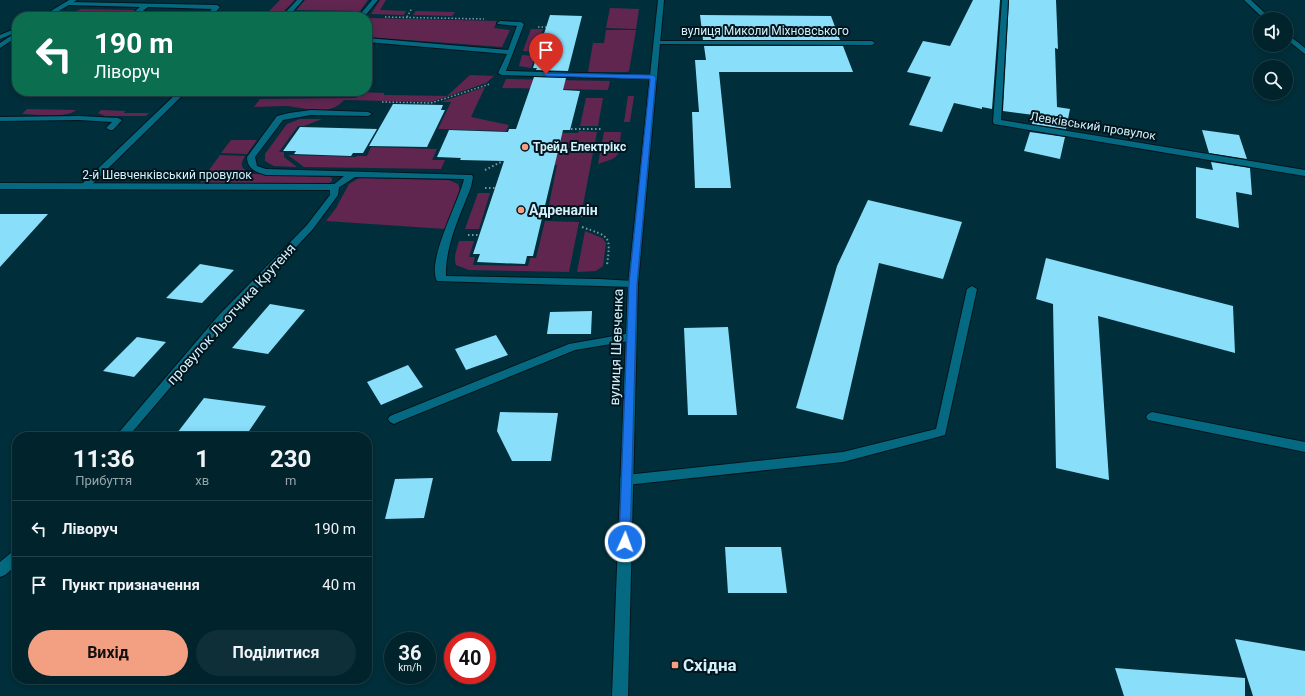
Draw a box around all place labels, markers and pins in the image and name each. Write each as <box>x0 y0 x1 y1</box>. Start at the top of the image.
pin <box>529 33 563 74</box>
place label: Трейд Електрікс <box>533 140 626 154</box>
marker: Трейд Електрікс <box>520 142 530 152</box>
place label: Адреналін <box>529 202 598 218</box>
marker: Адреналін <box>516 205 526 215</box>
place label: Східна <box>683 655 737 675</box>
marker: Східна <box>670 660 680 670</box>

